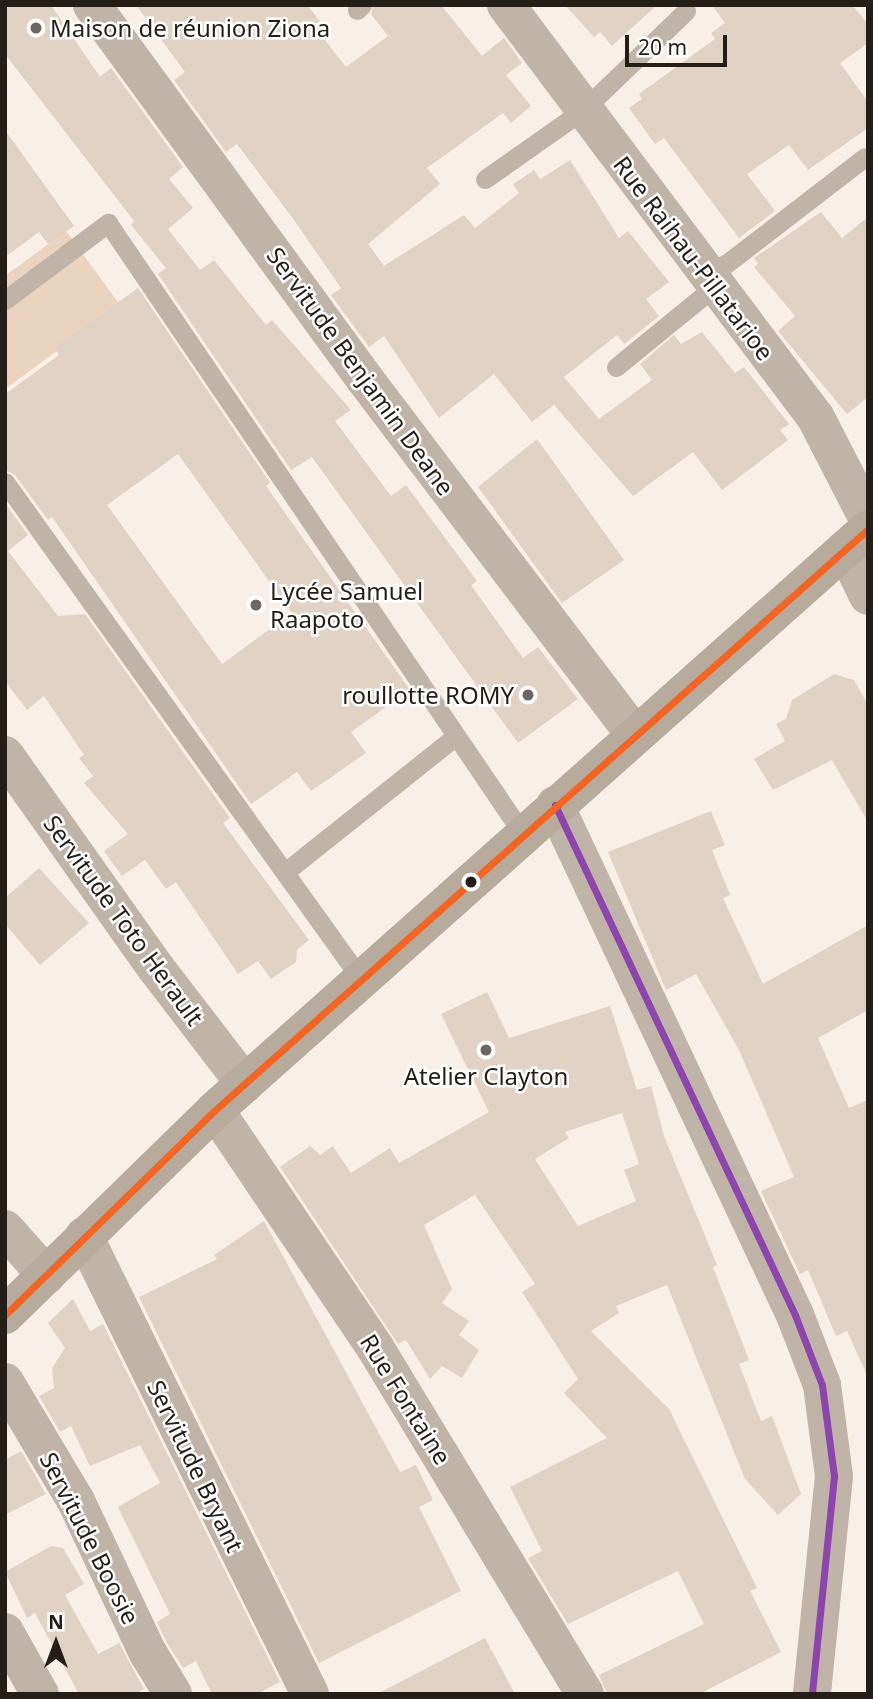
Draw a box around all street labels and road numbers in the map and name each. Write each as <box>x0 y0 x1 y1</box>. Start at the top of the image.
street label: Rue Raihau-Pillatarioe <box>608 150 780 366</box>
street label: Servitude Benjamin Deane <box>261 241 461 501</box>
street label: Servitude Toto Herault <box>38 809 210 1031</box>
street label: Rue Fontaine <box>355 1329 457 1469</box>
street label: Servitude Bryant <box>142 1375 250 1557</box>
street label: Servitude Boosie <box>34 1447 146 1629</box>

